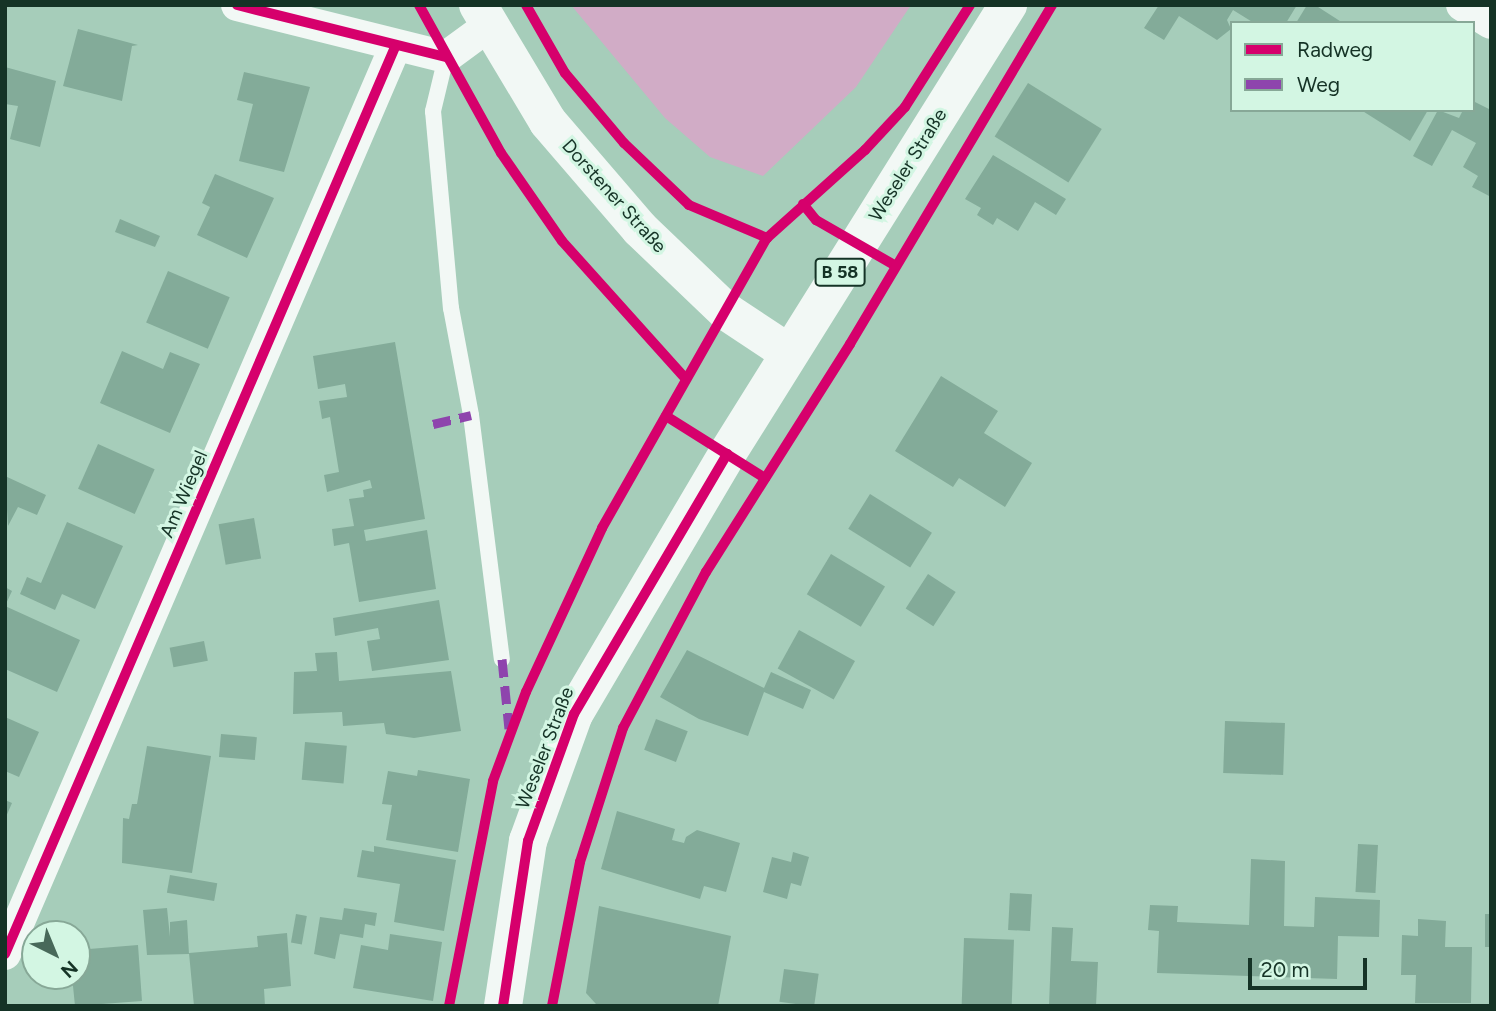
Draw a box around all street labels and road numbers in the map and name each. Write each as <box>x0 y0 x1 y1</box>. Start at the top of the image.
street label: Weseler Straße <box>864 104 952 226</box>
street label: Dorstener Straße <box>557 134 671 258</box>
road number: B 58 <box>814 258 866 286</box>
street label: Am Wiegel <box>155 447 213 541</box>
street label: Weseler Straße <box>511 684 579 812</box>

